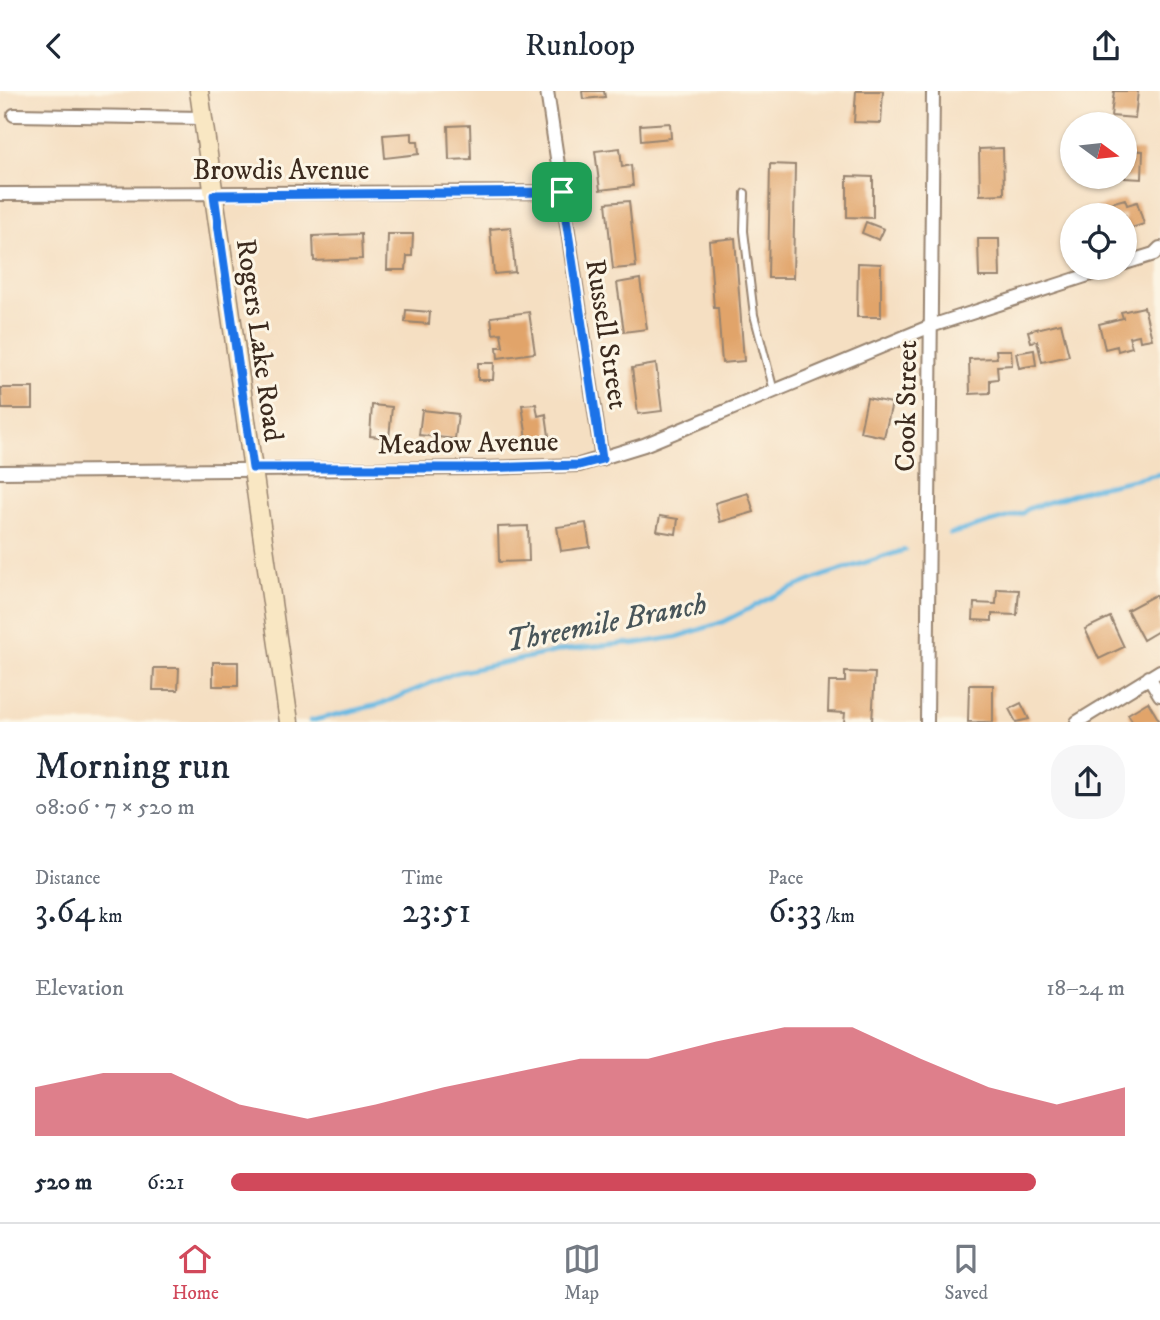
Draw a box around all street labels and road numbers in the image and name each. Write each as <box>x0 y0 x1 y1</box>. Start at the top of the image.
street label: Browdis Avenue <box>193 153 369 188</box>
street label: Rogers Lake Road <box>228 237 291 444</box>
street label: Russell Street <box>577 257 636 412</box>
street label: Cook Street <box>888 340 925 472</box>
street label: Meadow Avenue <box>377 424 559 463</box>

